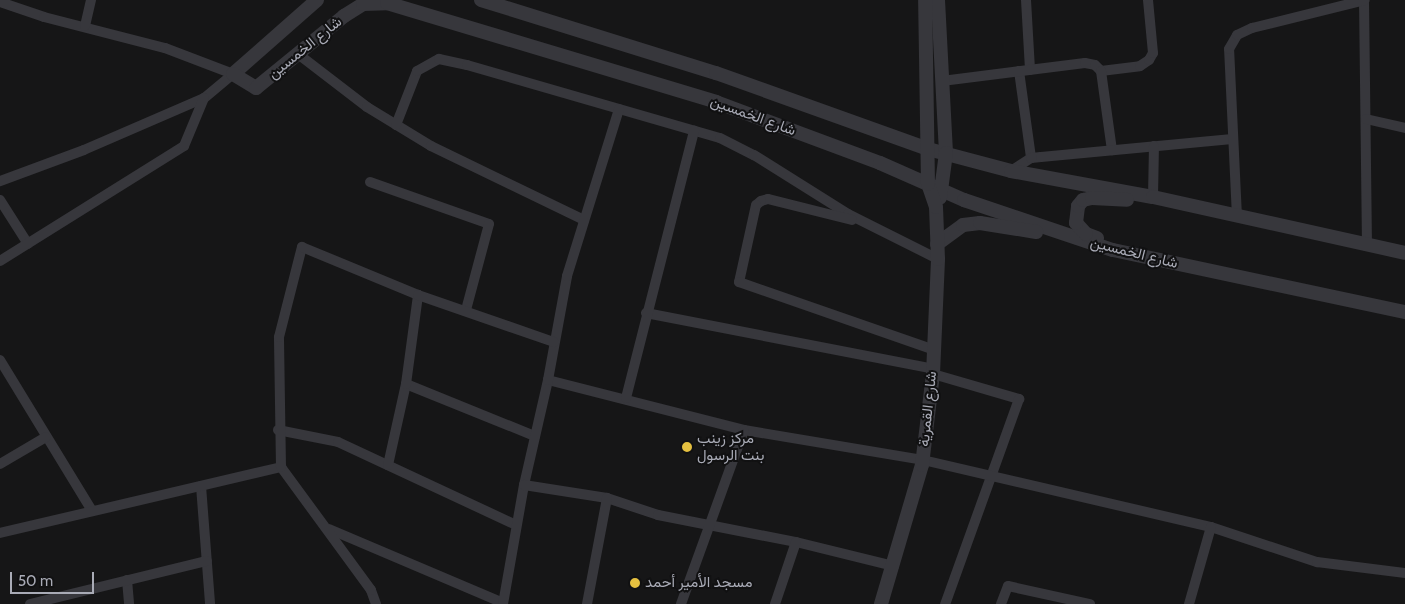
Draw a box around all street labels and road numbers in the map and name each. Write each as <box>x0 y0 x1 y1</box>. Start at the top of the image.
street label: شارع الخمسين <box>265 13 345 83</box>
street label: شارع الخمسين <box>708 92 798 140</box>
street label: شارع الخمسين <box>1088 233 1180 273</box>
street label: شارع القمرية <box>915 370 941 448</box>

